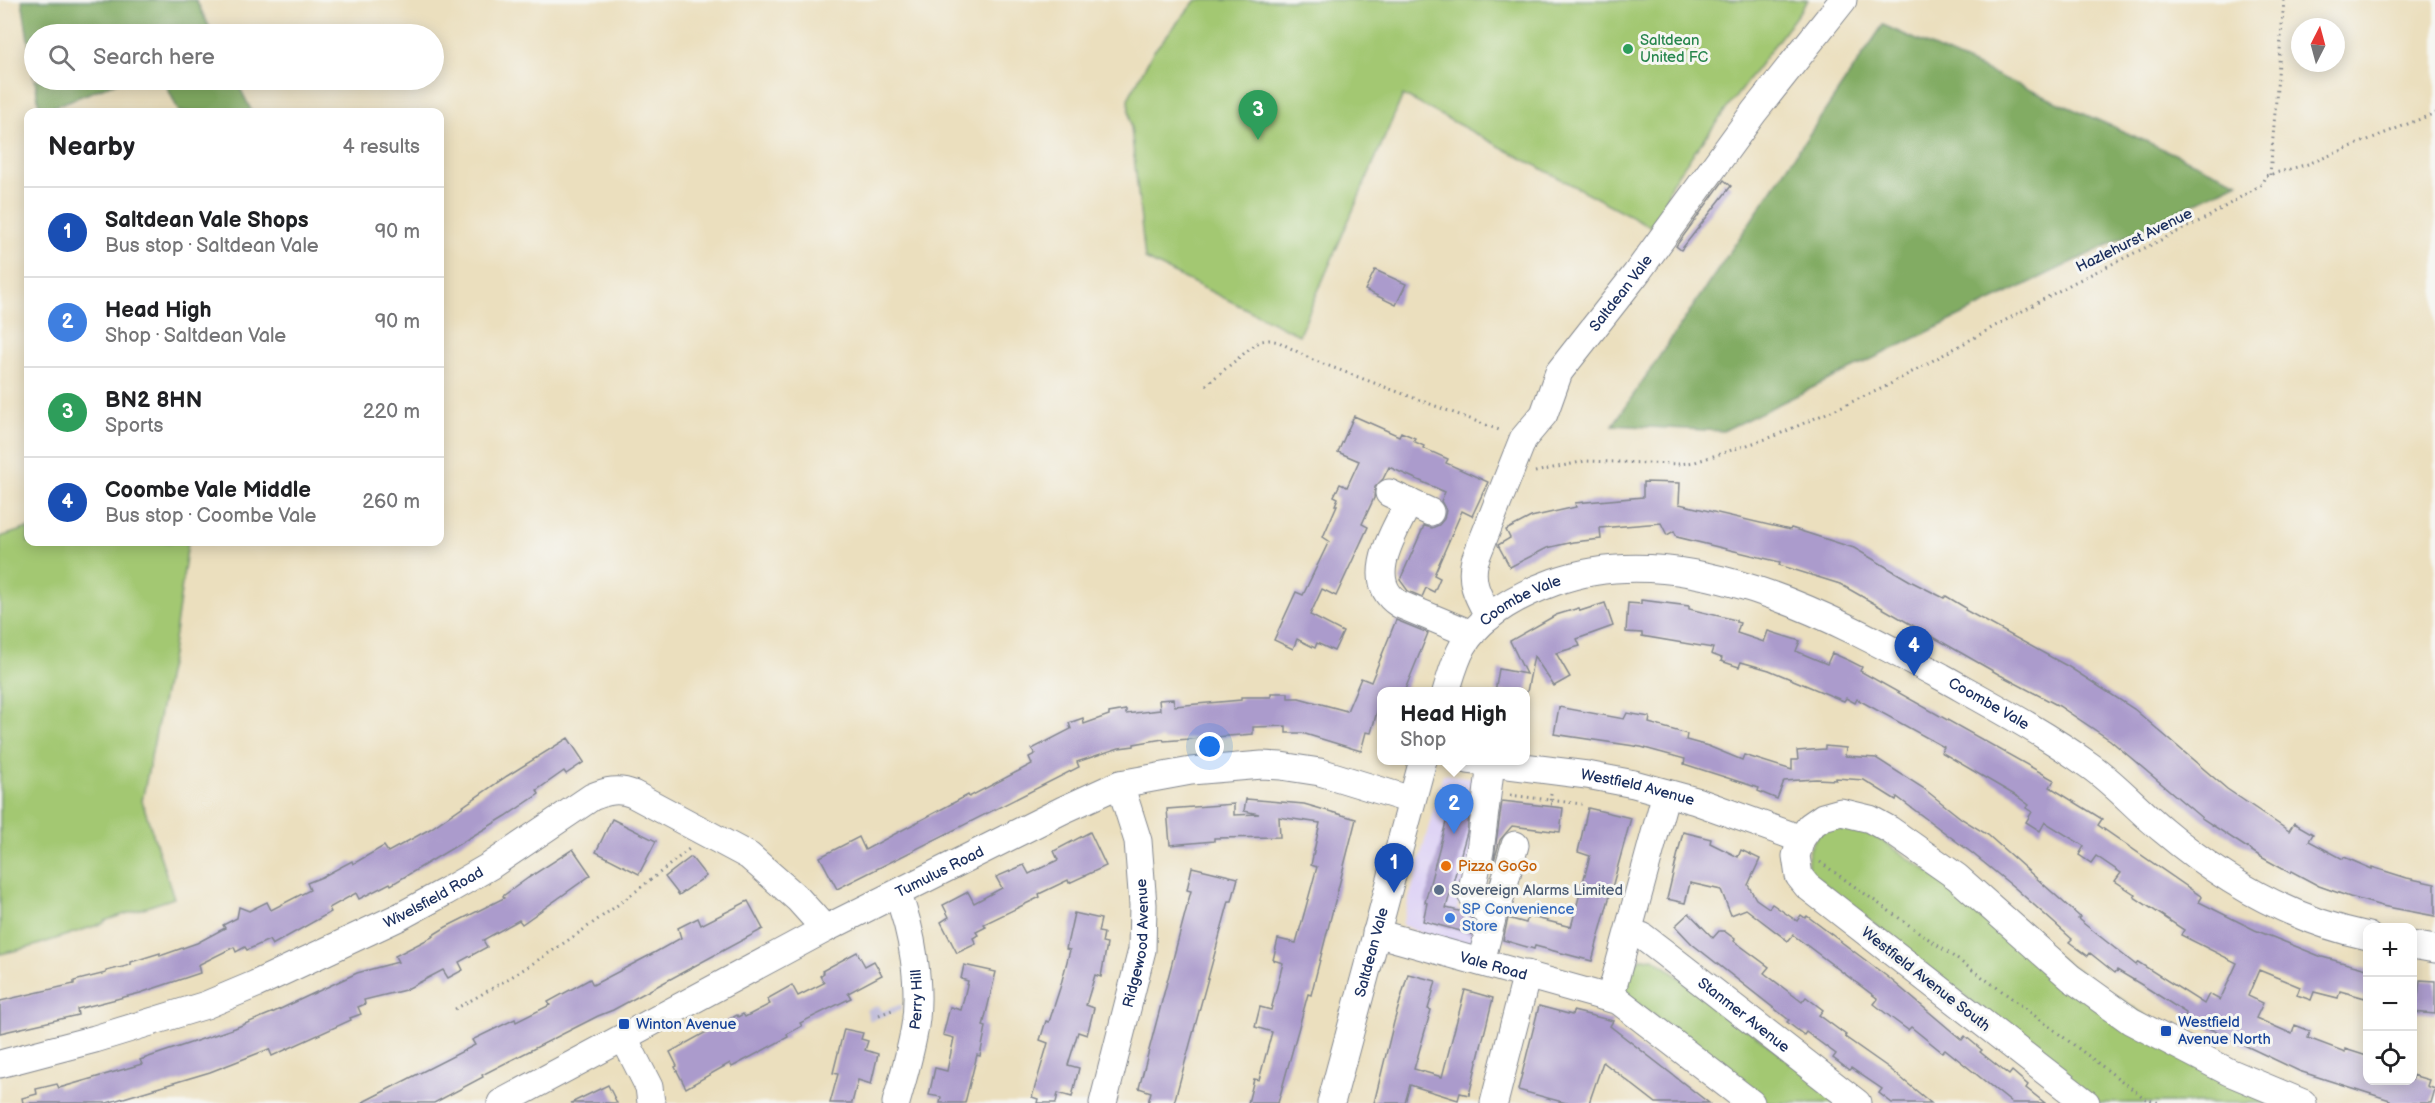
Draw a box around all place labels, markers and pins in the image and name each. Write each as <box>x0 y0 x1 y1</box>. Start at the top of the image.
place label: Saltdean United FC <box>1640 31 1709 67</box>
marker: Saltdean United FC <box>1621 42 1635 56</box>
pin: 3 <box>1238 90 1278 140</box>
pin: 4 <box>1894 626 1934 676</box>
pin: 2 <box>1434 784 1474 834</box>
pin: 1 <box>1374 844 1414 893</box>
place label: Pizza GoGo <box>1458 857 1537 876</box>
marker: Pizza GoGo <box>1439 859 1453 873</box>
place label: Sovereign Alarms Limited <box>1451 881 1623 900</box>
marker: Sovereign Alarms Limited <box>1432 883 1446 897</box>
place label: SP Convenience Store <box>1462 900 1574 936</box>
marker: SP Convenience Store <box>1443 911 1457 925</box>
place label: Westfield Avenue North <box>2178 1013 2271 1049</box>
place label: Winton Avenue <box>636 1015 737 1034</box>
marker: Winton Avenue <box>617 1017 631 1031</box>
marker: Westfield Avenue North <box>2159 1024 2173 1038</box>

